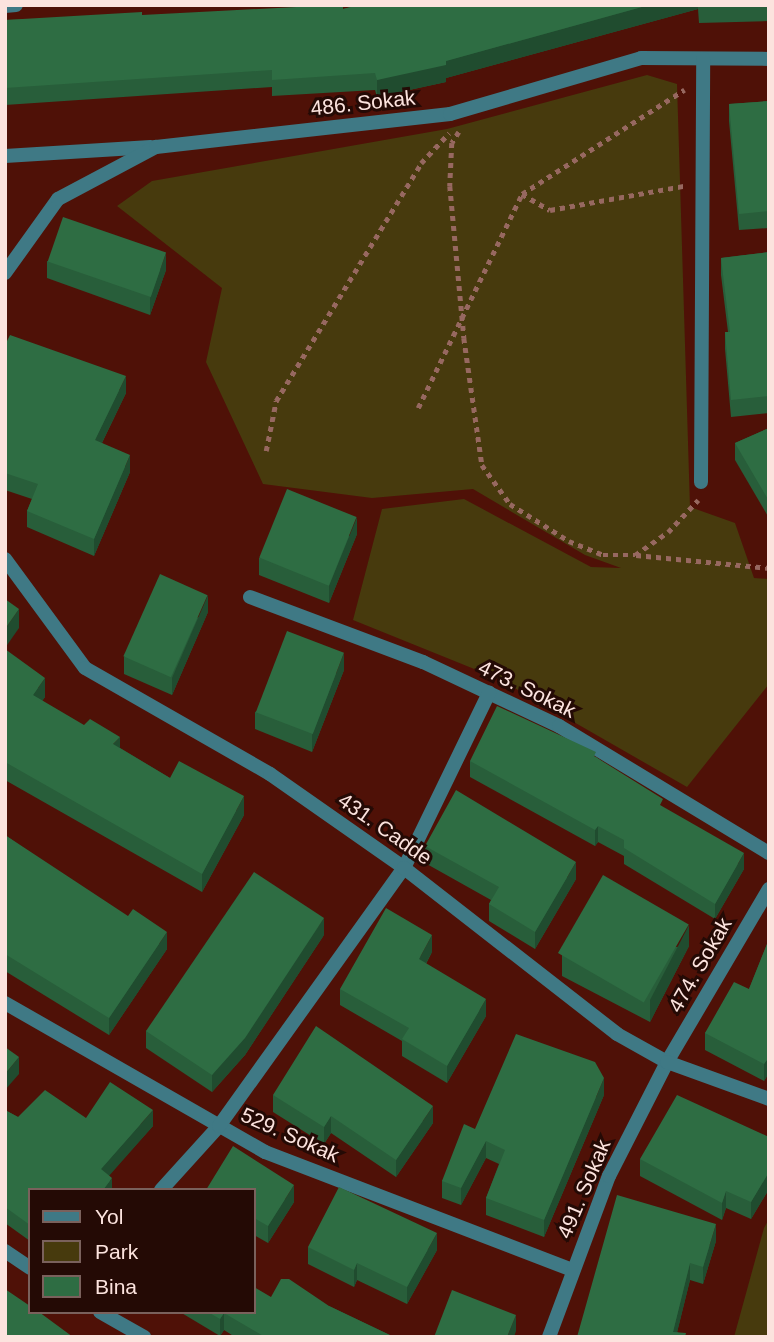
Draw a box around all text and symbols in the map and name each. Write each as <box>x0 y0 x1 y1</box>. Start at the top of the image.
street label: 486. Sokak <box>309 85 417 121</box>
street label: 473. Sokak <box>474 655 580 723</box>
street label: 431. Cadde <box>333 788 437 870</box>
street label: 474. Sokak <box>663 913 737 1017</box>
street label: 529. Sokak <box>237 1102 343 1168</box>
street label: 491. Sokak <box>552 1136 616 1242</box>
legend <box>28 1188 256 1314</box>
text: Yol <box>95 1205 123 1228</box>
text: Park <box>95 1240 138 1263</box>
text: Bina <box>95 1275 137 1298</box>

